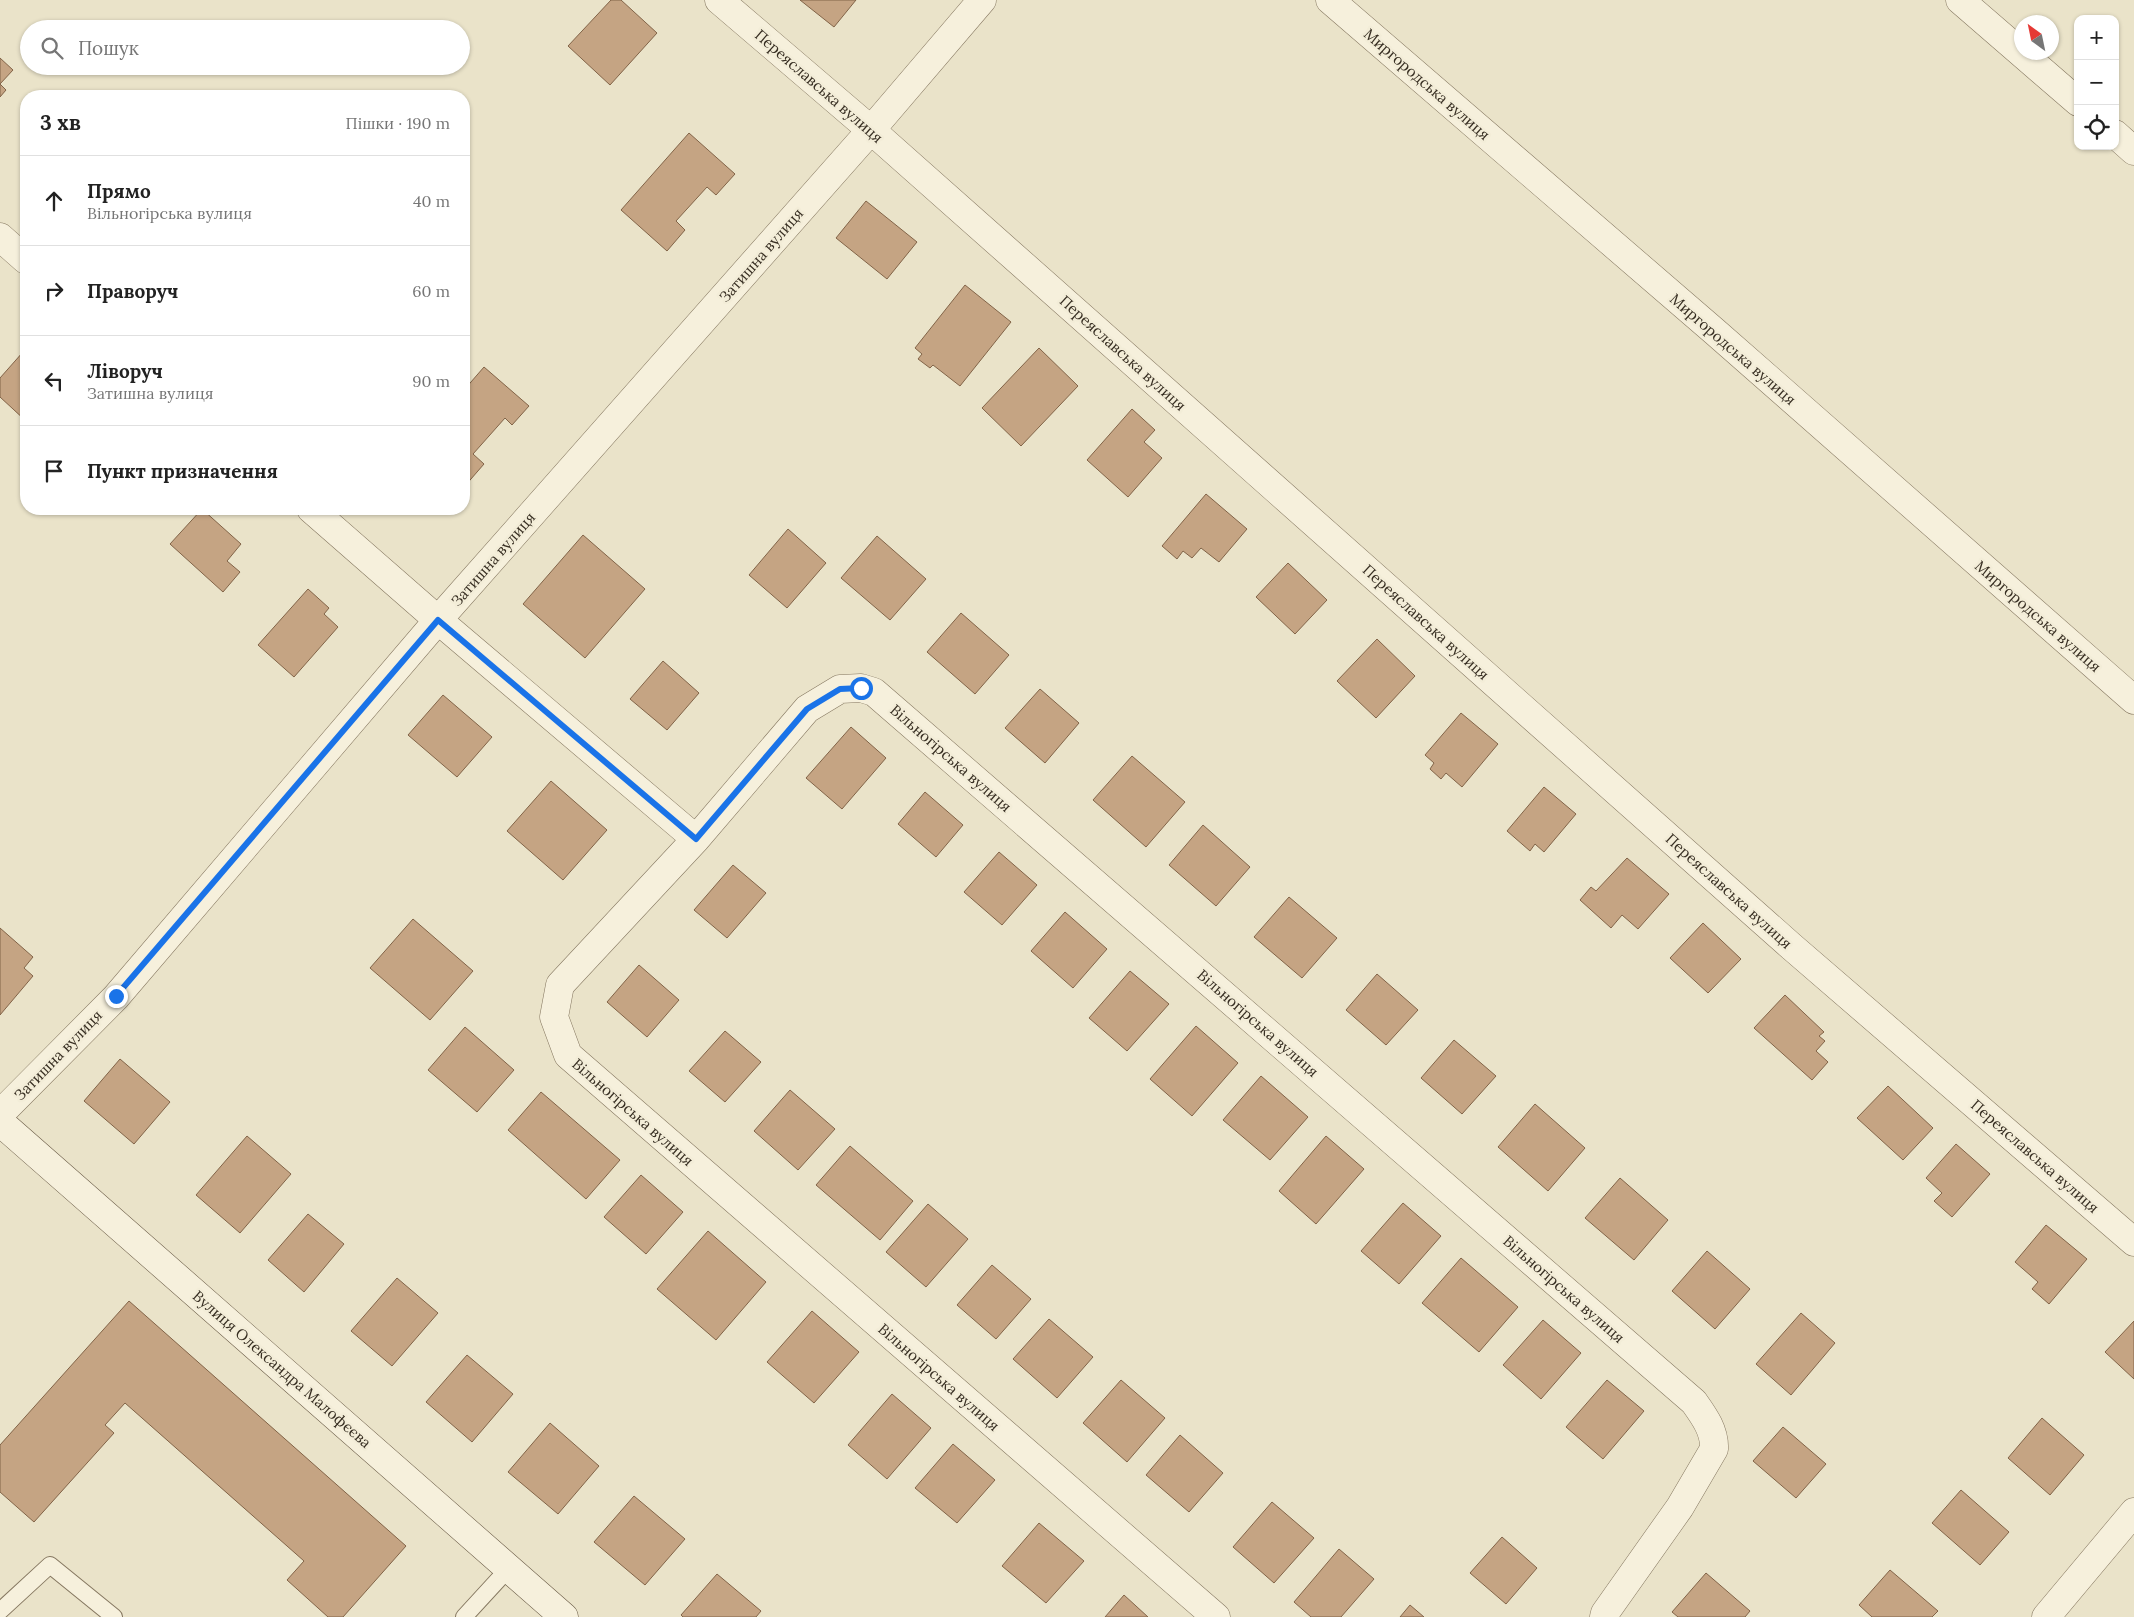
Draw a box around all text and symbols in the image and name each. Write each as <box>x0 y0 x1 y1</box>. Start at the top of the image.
north arrow <box>2014 15 2059 60</box>
map controls <box>2074 15 2119 150</box>
button: + <box>2074 15 2119 60</box>
search box <box>20 20 470 75</box>
street label: Миргородська вулиця <box>1360 24 1494 144</box>
street label: Переяславська вулиця <box>751 25 887 147</box>
icon: search <box>38 34 66 62</box>
text: Пошук <box>78 36 139 60</box>
button: − <box>2074 60 2119 105</box>
button: locate <box>2074 105 2119 150</box>
text: 3 хв <box>40 109 81 136</box>
text: Пішки · 190 m <box>346 113 450 133</box>
text: Прямо <box>87 179 151 203</box>
icon: ahead <box>40 187 68 215</box>
text: 40 m <box>413 191 450 211</box>
text: Вільногірська вулиця <box>87 203 252 223</box>
street label: Затишна вулиця <box>715 204 807 306</box>
icon: right <box>40 277 68 305</box>
text: Праворуч <box>87 279 178 303</box>
text: 60 m <box>412 281 450 301</box>
street label: Миргородська вулиця <box>1666 289 1800 409</box>
street label: Переяславська вулиця <box>1056 291 1190 415</box>
text: Ліворуч <box>87 359 163 383</box>
icon: left <box>40 367 68 395</box>
text: 90 m <box>412 371 450 391</box>
text: Затишна вулиця <box>87 383 214 403</box>
icon: arrive <box>40 457 68 485</box>
text: Пункт призначення <box>87 459 278 483</box>
street label: Затишна вулиця <box>447 508 539 610</box>
street label: Миргородська вулиця <box>1971 556 2105 676</box>
street label: Переяславська вулиця <box>1359 560 1493 684</box>
route start <box>850 677 873 700</box>
street label: Вільногірська вулиця <box>886 700 1016 816</box>
street label: Переяславська вулиця <box>1662 829 1796 953</box>
street label: Вільногірська вулиця <box>1193 965 1323 1081</box>
route end <box>105 985 128 1008</box>
street label: Затишна вулиця <box>10 1006 106 1104</box>
street label: Вільногірська вулиця <box>568 1054 698 1170</box>
street label: Переяславська вулиця <box>1967 1095 2103 1217</box>
street label: Вільногірська вулиця <box>1499 1231 1629 1347</box>
street label: Вулиця Олександра Малофєєва <box>189 1286 375 1452</box>
street label: Вільногірська вулиця <box>874 1319 1004 1435</box>

